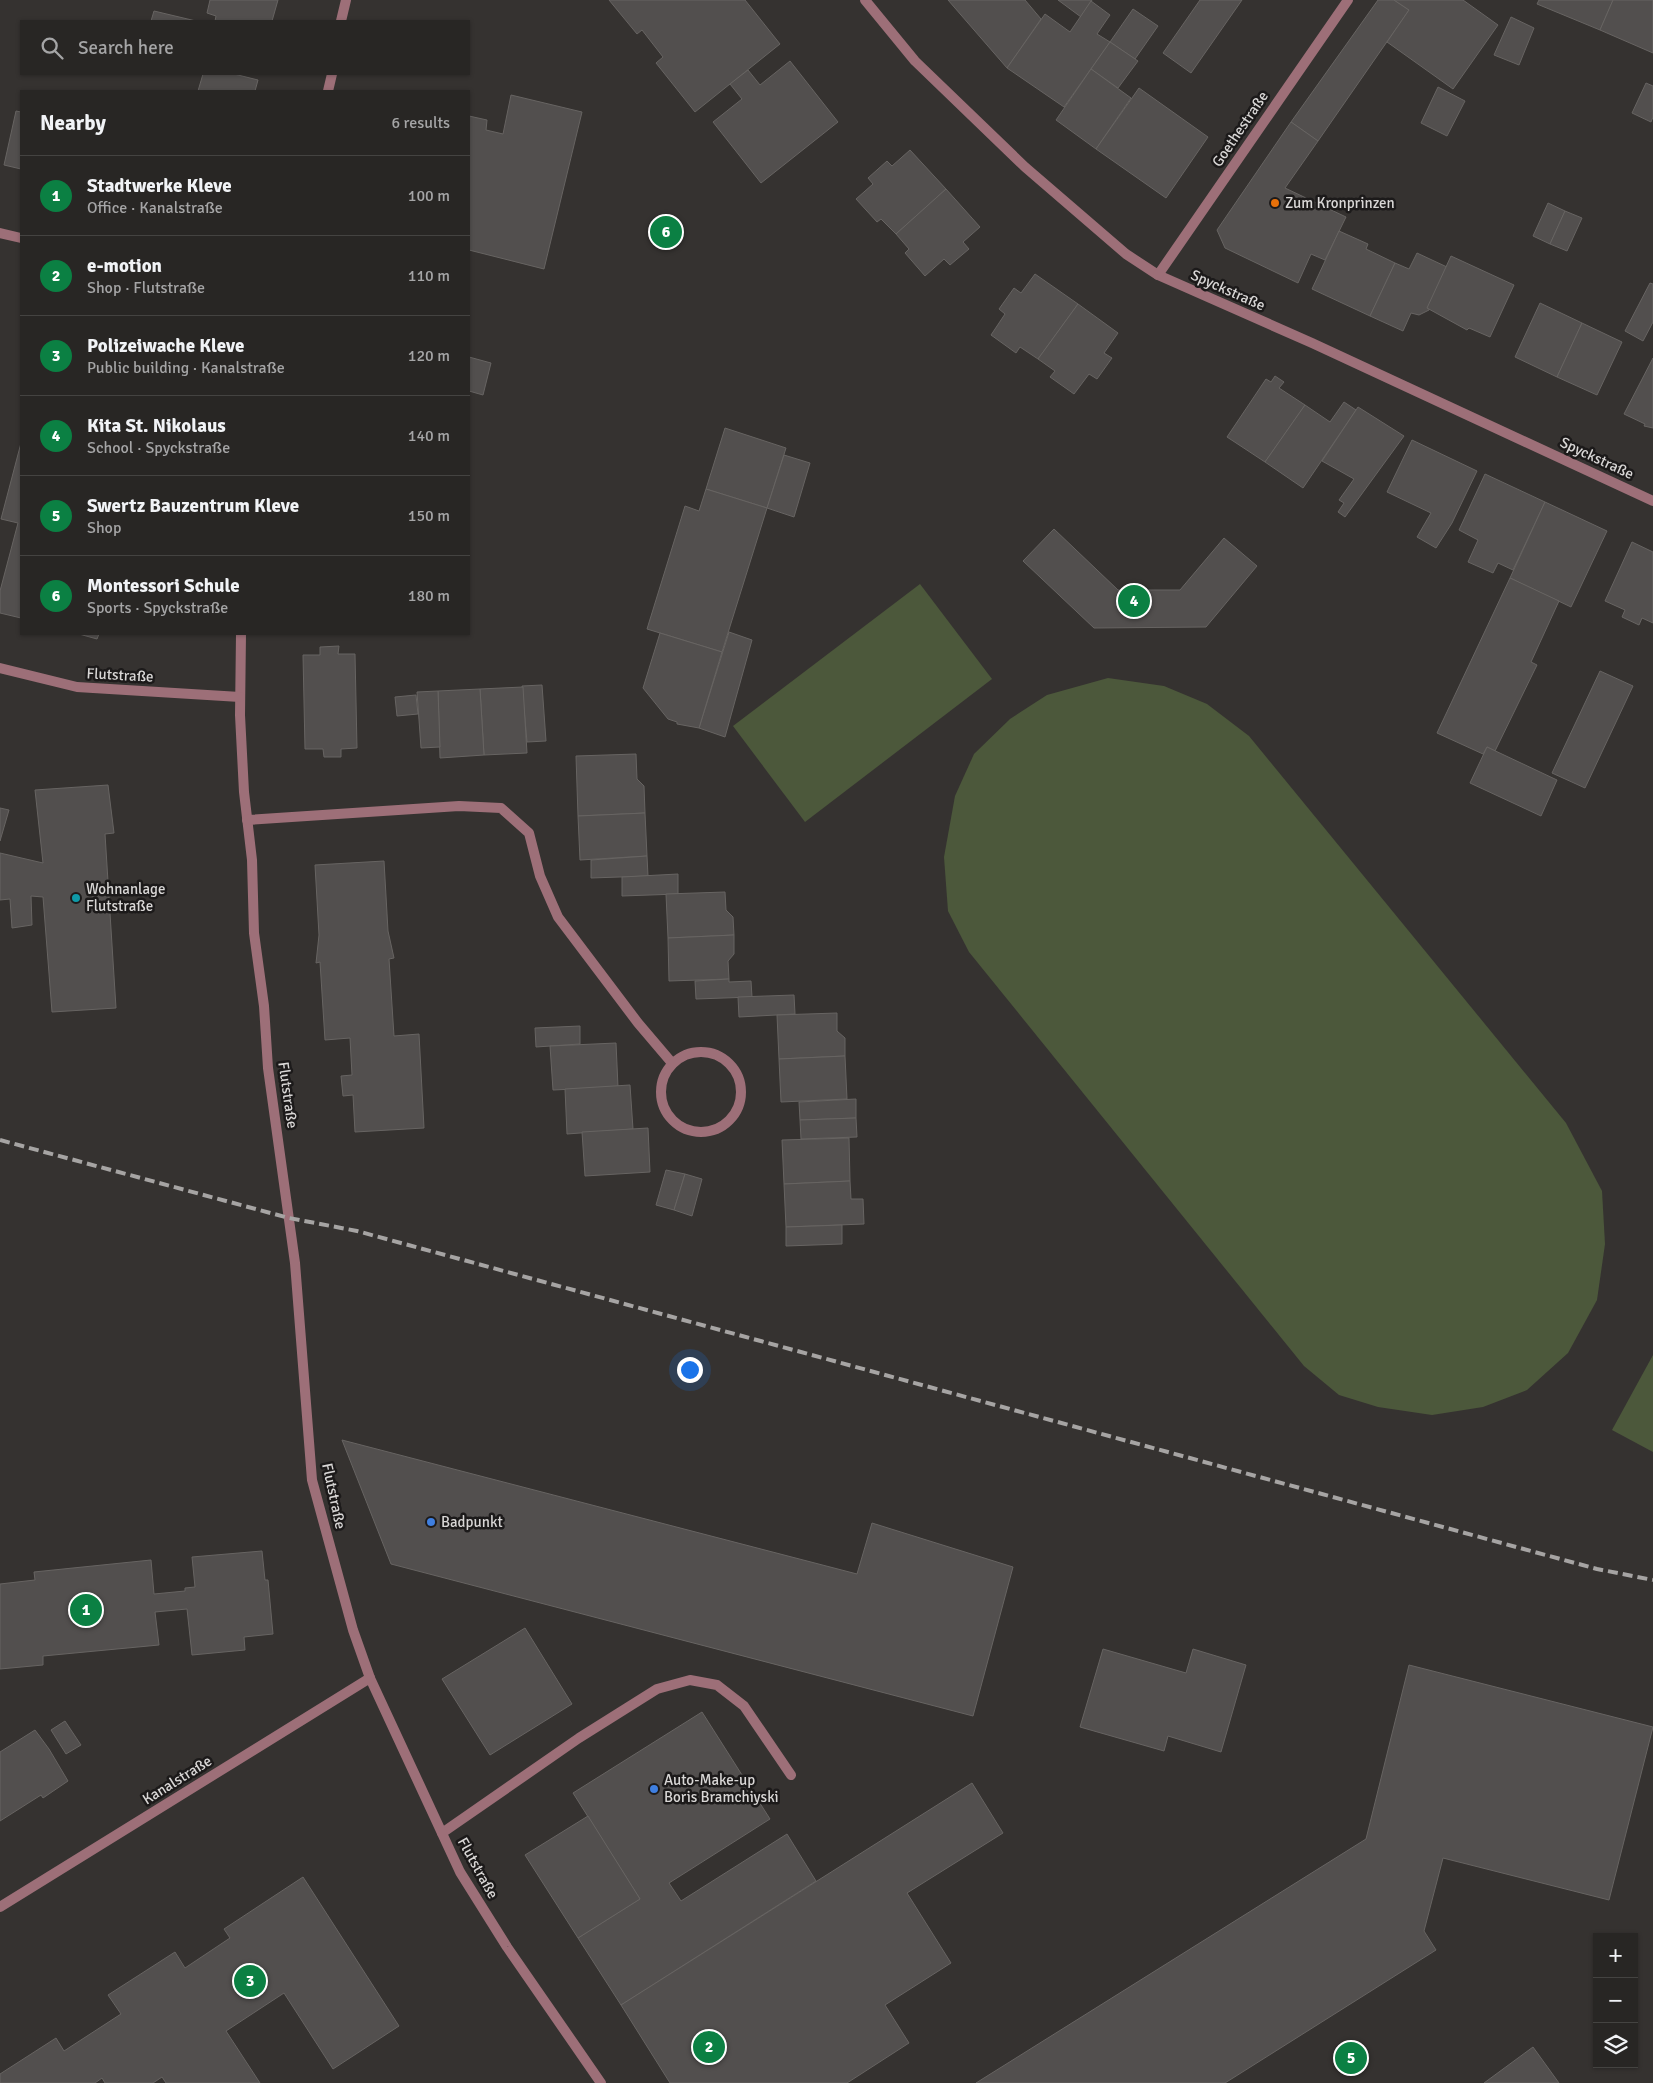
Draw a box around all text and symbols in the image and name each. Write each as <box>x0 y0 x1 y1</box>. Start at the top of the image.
search box <box>20 20 470 75</box>
icon: search <box>38 34 66 62</box>
text: Search here <box>78 36 174 60</box>
street label: Goethestraße <box>1208 88 1272 170</box>
text: Nearby <box>40 110 106 136</box>
text: 6 results <box>391 113 450 133</box>
text: Stadtwerke Kleve <box>87 174 232 198</box>
text: 1 <box>52 186 60 206</box>
text: 100 m <box>408 186 450 206</box>
place label: Zum Kronprinzen <box>1285 194 1395 212</box>
marker: Zum Kronprinzen <box>1269 197 1281 209</box>
text: Office · Kanalstraße <box>87 198 223 218</box>
pin: 6 <box>650 213 682 251</box>
text: e-motion <box>87 254 162 278</box>
text: 2 <box>52 266 60 286</box>
text: 110 m <box>408 266 450 286</box>
street label: Spyckstraße <box>1188 266 1268 314</box>
text: Shop · Flutstraße <box>87 278 205 298</box>
text: Polizeiwache Kleve <box>87 334 244 358</box>
text: 3 <box>52 346 60 366</box>
text: 120 m <box>408 346 450 366</box>
text: Public building · Kanalstraße <box>87 358 285 378</box>
text: Kita St. Nikolaus <box>87 414 226 438</box>
text: 4 <box>52 426 60 446</box>
text: 140 m <box>408 426 450 446</box>
street label: Spyckstraße <box>1557 433 1637 483</box>
text: School · Spyckstraße <box>87 438 230 458</box>
text: Swertz Bauzentrum Kleve <box>87 494 299 518</box>
text: 5 <box>52 506 60 526</box>
text: 150 m <box>408 506 450 526</box>
text: Shop <box>87 518 121 538</box>
text: Montessori Schule <box>87 574 240 598</box>
pin: 4 <box>1118 582 1150 620</box>
text: 6 <box>52 586 60 606</box>
text: 180 m <box>408 586 450 606</box>
text: Sports · Spyckstraße <box>87 598 228 618</box>
street label: Flutstraße <box>86 664 154 686</box>
place label: Wohnanlage Flutstraße <box>86 880 166 915</box>
marker: Wohnanlage Flutstraße <box>70 892 82 904</box>
street label: Flutstraße <box>274 1060 302 1130</box>
your location <box>677 1357 703 1383</box>
street label: Flutstraße <box>318 1461 350 1531</box>
place label: Badpunkt <box>441 1513 503 1531</box>
marker: Badpunkt <box>425 1516 437 1528</box>
pin: 1 <box>70 1591 102 1629</box>
street label: Kanalstraße <box>139 1752 215 1808</box>
place label: Auto-Make-up Boris Bramchiyski <box>664 1771 779 1806</box>
marker: Auto-Make-up Boris Bramchiyski <box>648 1783 660 1795</box>
street label: Flutstraße <box>454 1834 502 1902</box>
map controls <box>1593 1933 1638 2068</box>
button: + <box>1593 1933 1638 1978</box>
pin: 3 <box>234 1962 266 2000</box>
button: − <box>1593 1978 1638 2023</box>
button: layers <box>1593 2023 1638 2068</box>
pin: 2 <box>693 2028 725 2066</box>
pin: 5 <box>1335 2039 1367 2077</box>

